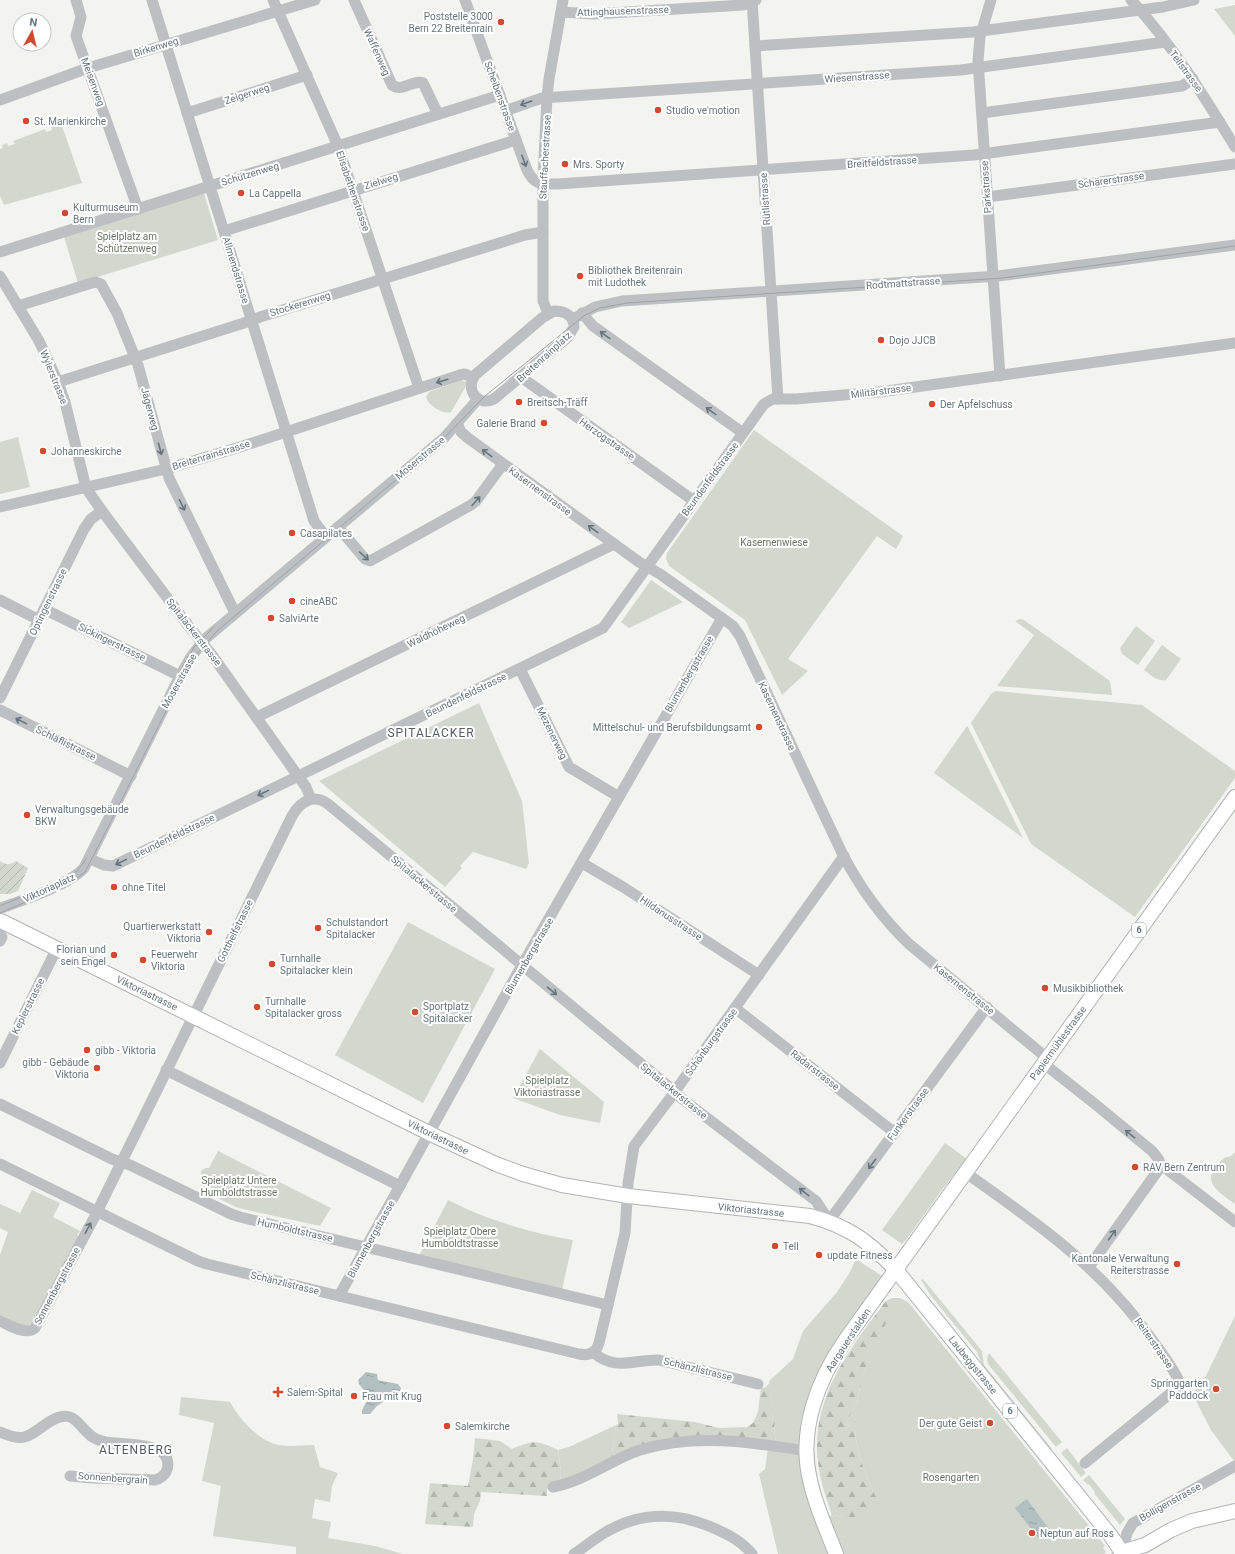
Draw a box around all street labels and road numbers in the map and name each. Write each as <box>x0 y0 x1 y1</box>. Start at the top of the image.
street label: Attinghausenstrasse <box>577 4 669 18</box>
street label: Waffenweg <box>362 27 392 77</box>
street label: Birkenweg <box>132 35 180 59</box>
street label: Tellstrasse <box>1167 48 1205 94</box>
street label: Meisenweg <box>79 56 107 108</box>
street label: Scheibenstrasse <box>482 60 518 132</box>
street label: Wiesenstrasse <box>824 69 890 85</box>
street label: Zeigerweg <box>223 82 271 106</box>
street label: Stauffacherstrasse <box>537 114 553 200</box>
street label: Elisabethenstrasse <box>334 149 372 233</box>
street label: Breitfeldstrasse <box>847 154 917 170</box>
street label: Schützenweg <box>220 160 280 188</box>
street label: Parkstrasse <box>979 160 993 214</box>
street label: Schärerstrasse <box>1077 170 1145 190</box>
street label: Zielweg <box>363 171 399 191</box>
street label: Rütlistrasse <box>758 172 772 226</box>
street label: Allmendstrasse <box>221 235 251 305</box>
street label: Rodtmattstrasse <box>866 275 940 291</box>
street label: Stockerenweg <box>268 290 332 318</box>
street label: Breitenrainplatz <box>514 330 574 384</box>
street label: Wylerstrasse <box>38 348 70 406</box>
street label: Militärstrasse <box>850 382 912 400</box>
street label: Jägerweg <box>139 386 161 432</box>
street label: Herzogstrasse <box>577 416 637 462</box>
street label: Moserstrasse <box>393 434 447 482</box>
street label: Breitenrainstrasse <box>171 438 251 472</box>
street label: Beundenfeldstrasse <box>680 440 740 518</box>
street label: Kasernenstrasse <box>507 465 573 517</box>
street label: Optingenstrasse <box>27 567 69 637</box>
street label: Spitalackerstrasse <box>164 596 224 668</box>
street label: Waldhöheweg <box>405 612 467 650</box>
street label: Sickingerstrasse <box>77 621 147 663</box>
street label: Blumenbergstrasse <box>663 634 715 714</box>
street label: Moserstrasse <box>159 652 199 710</box>
street label: Beundenfeldstrasse <box>424 671 508 719</box>
street label: Kasernenstrasse <box>756 680 798 752</box>
street label: Mezenerweg <box>535 705 569 761</box>
street label: Schläflistrasse <box>34 724 98 762</box>
street label: Beundenfeldstrasse <box>132 812 216 860</box>
street label: Spitalackerstrasse <box>389 853 459 915</box>
street label: Viktoriaplatz <box>21 871 77 905</box>
street label: Hildanusstrasse <box>638 894 704 942</box>
street label: Gotthelfstrasse <box>215 898 255 964</box>
street label: Blumenbergstrasse <box>503 916 555 996</box>
road number: 6 <box>1132 923 1146 937</box>
street label: Kasernenstrasse <box>932 961 996 1017</box>
street label: Viktoriastrasse <box>115 973 179 1013</box>
street label: Keplerstrasse <box>10 976 46 1036</box>
street label: Papiermühlestrasse <box>1027 1004 1089 1082</box>
street label: Schönburgstrasse <box>683 1006 739 1078</box>
street label: Radarstrasse <box>788 1048 842 1092</box>
street label: Spitalackerstrasse <box>639 1061 709 1121</box>
street label: Funkerstrasse <box>885 1085 931 1143</box>
street label: Viktoriastrasse <box>406 1117 470 1157</box>
street label: Blumenbergstrasse <box>345 1199 397 1279</box>
street label: Viktoriastrasse <box>717 1201 785 1219</box>
street label: Humboldtstrasse <box>256 1216 334 1244</box>
street label: Sonnenbergstrasse <box>32 1245 82 1327</box>
street label: Schänzlistrasse <box>250 1269 320 1297</box>
street label: Aargauerstalden <box>823 1306 873 1374</box>
street label: Reiterstrasse <box>1133 1316 1175 1370</box>
street label: Laubeggstrasse <box>946 1334 1000 1396</box>
street label: Schänzlistrasse <box>663 1355 733 1383</box>
road number: 6 <box>1003 1404 1017 1418</box>
street label: Sonnenbergrain <box>78 1470 148 1486</box>
street label: Bolligenstrasse <box>1137 1481 1203 1523</box>

